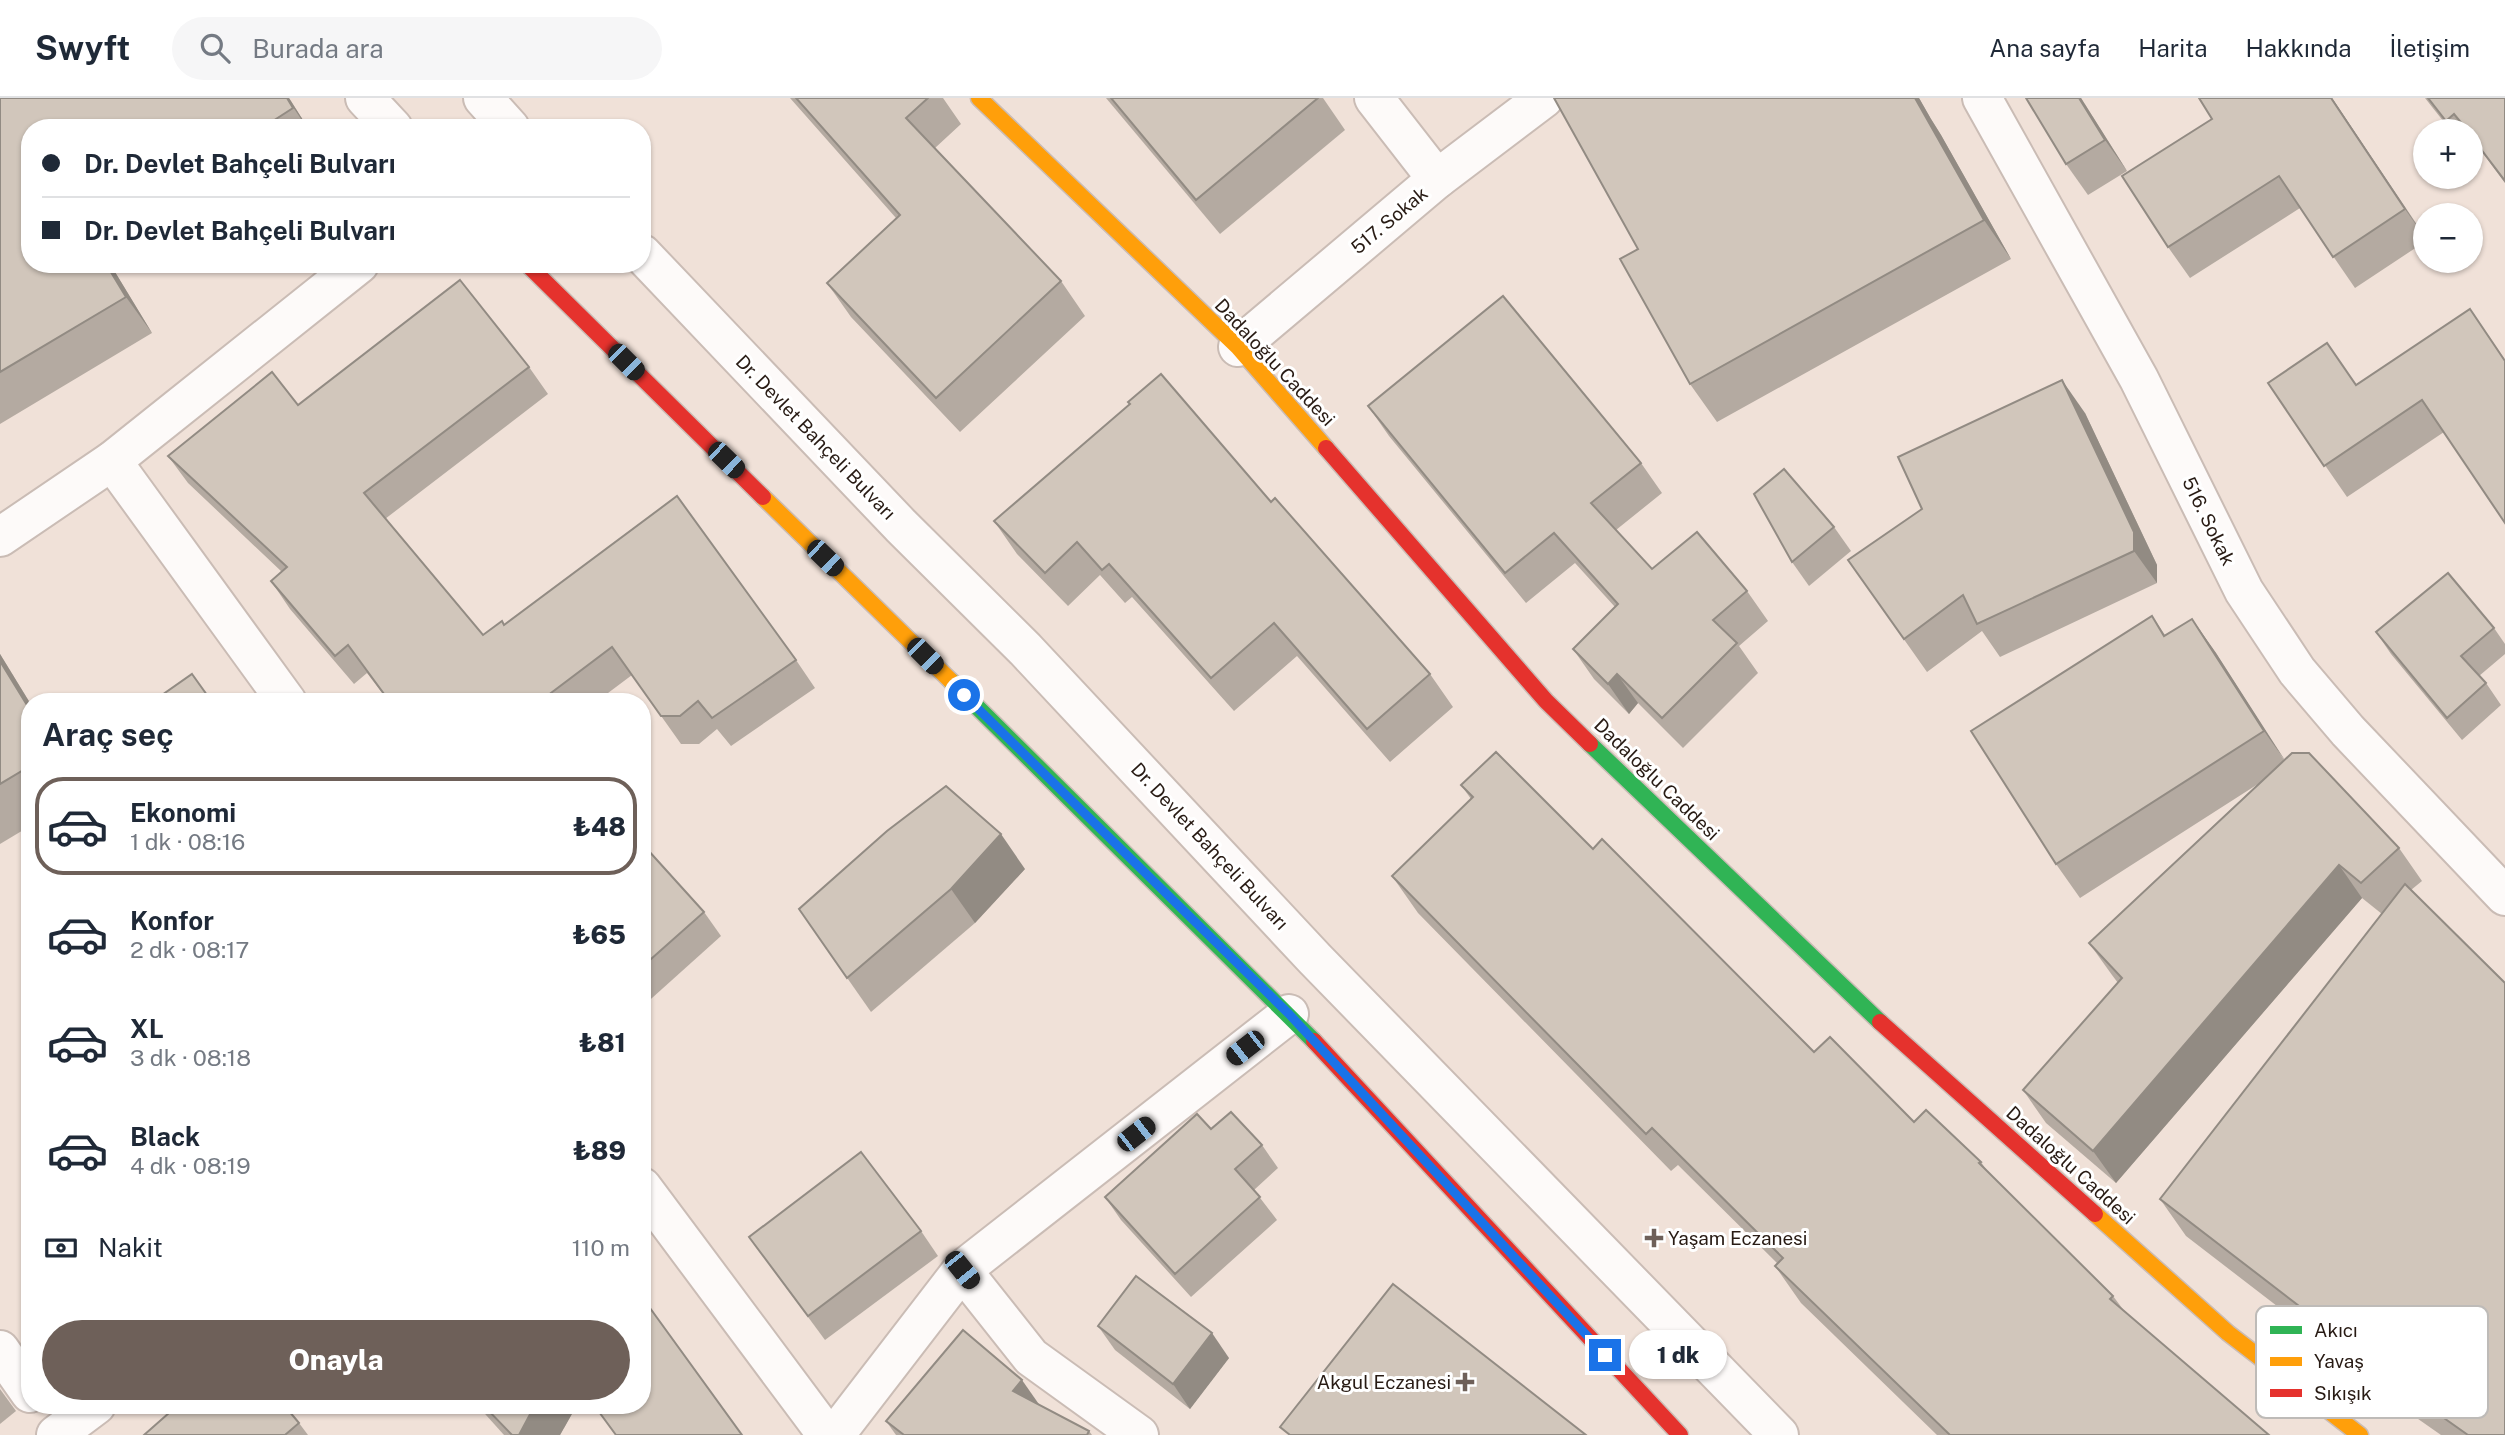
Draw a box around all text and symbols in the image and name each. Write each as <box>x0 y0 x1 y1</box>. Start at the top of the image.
search box <box>172 17 662 80</box>
text: Swyft <box>35 29 130 67</box>
icon: search <box>196 29 234 67</box>
text: Burada ara <box>252 33 384 64</box>
text: Ana sayfa <box>1989 34 2100 62</box>
text: Harita <box>2138 34 2208 62</box>
text: Hakkında <box>2246 34 2351 62</box>
text: İletişim <box>2389 34 2470 62</box>
map controls <box>2413 119 2483 273</box>
button: + <box>2413 119 2483 189</box>
text: Dr. Devlet Bahçeli Bulvarı <box>84 148 396 179</box>
street label: 517. Sokak <box>1346 182 1432 258</box>
button: − <box>2413 203 2483 273</box>
text: Dr. Devlet Bahçeli Bulvarı <box>84 215 396 246</box>
street label: Dadaloğlu Caddesi <box>1211 294 1339 430</box>
car <box>604 340 649 384</box>
street label: Dr. Devlet Bahçeli Bulvarı <box>732 350 900 524</box>
car <box>704 438 749 482</box>
street label: 516. Sokak <box>2178 473 2240 569</box>
car <box>803 536 848 580</box>
car <box>903 634 948 678</box>
route start <box>948 679 980 711</box>
street label: Dadaloğlu Caddesi <box>1590 714 1724 844</box>
text: Araç seç <box>42 716 174 753</box>
street label: Dr. Devlet Bahçeli Bulvarı <box>1127 758 1293 934</box>
icon: car <box>46 795 109 858</box>
text: Ekonomi <box>130 797 236 828</box>
text: ₺48 <box>573 811 626 842</box>
text: 1 dk · 08:16 <box>130 828 245 855</box>
icon: car <box>46 903 109 966</box>
text: Konfor <box>130 905 214 936</box>
text: ₺65 <box>572 919 626 950</box>
text: 2 dk · 08:17 <box>130 936 249 963</box>
icon: car <box>46 1011 109 1074</box>
text: XL <box>130 1013 164 1044</box>
text: ₺81 <box>579 1027 626 1058</box>
car <box>1222 1027 1269 1069</box>
text: 3 dk · 08:18 <box>130 1044 251 1071</box>
street label: Dadaloğlu Caddesi <box>2002 1101 2140 1229</box>
car <box>1113 1113 1160 1155</box>
icon: car <box>46 1119 109 1182</box>
text: Black <box>130 1121 200 1152</box>
text: ₺89 <box>573 1135 626 1166</box>
text: 4 dk · 08:19 <box>130 1152 251 1179</box>
place label: Yaşam Eczanesi <box>1668 1227 1807 1249</box>
icon: cash <box>42 1229 80 1267</box>
marker: Yaşam Eczanesi <box>1646 1230 1662 1246</box>
text: Nakit <box>98 1232 163 1263</box>
text: 110 m <box>572 1234 630 1261</box>
car <box>941 1247 984 1293</box>
legend <box>2256 1306 2488 1418</box>
text: Akıcı <box>2314 1319 2358 1341</box>
button: Onayla <box>42 1320 630 1400</box>
callout: 1 dk <box>1630 1330 1728 1380</box>
route end <box>1589 1339 1621 1371</box>
text: 1 dk <box>1657 1341 1699 1368</box>
text: Yavaş <box>2314 1350 2364 1372</box>
place label: Akgul Eczanesi <box>1317 1371 1451 1393</box>
marker: Akgul Eczanesi <box>1457 1374 1473 1390</box>
text: Sıkışık <box>2314 1382 2372 1404</box>

